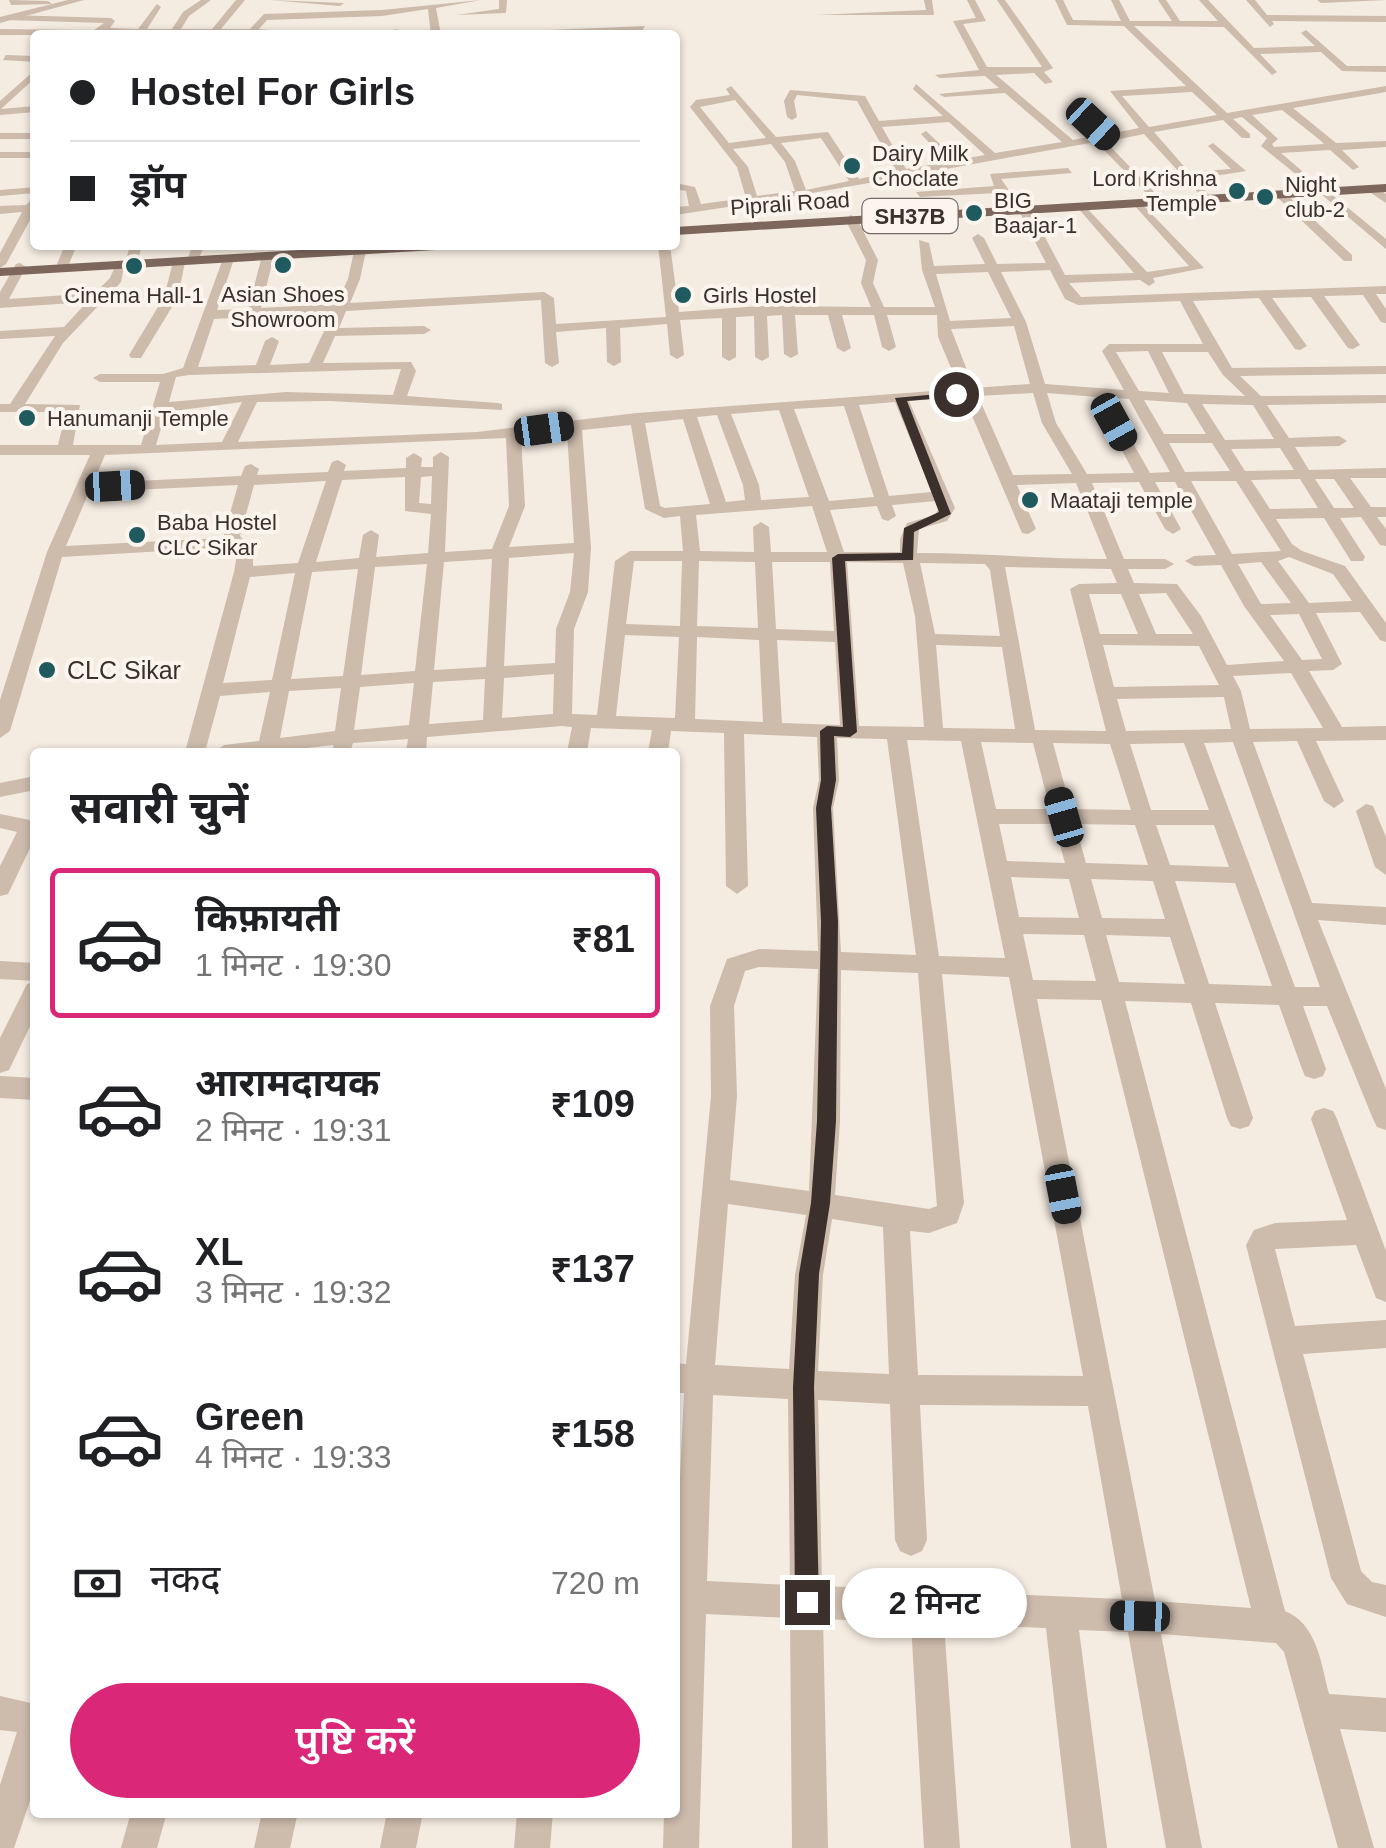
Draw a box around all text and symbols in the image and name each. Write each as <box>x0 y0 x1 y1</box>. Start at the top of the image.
text: Hostel For Girls <box>130 71 415 113</box>
car <box>1061 93 1125 155</box>
place label: Dairy Milk Choclate <box>872 141 970 191</box>
marker: Dairy Milk Choclate <box>841 155 863 177</box>
text: ड्रॉप <box>130 164 186 206</box>
place label: Lord Krishna Temple <box>1092 166 1218 216</box>
place label: Night club-2 <box>1285 172 1345 222</box>
marker: Lord Krishna Temple <box>1226 180 1248 202</box>
marker: Night club-2 <box>1254 186 1276 208</box>
street label: Piprali Road <box>729 187 851 220</box>
place label: BIG Baajar-1 <box>994 188 1077 238</box>
road number: SH37B <box>862 199 958 233</box>
marker: BIG Baajar-1 <box>963 202 985 224</box>
marker: Asian Shoes Showroom <box>272 254 294 276</box>
marker: Cinema Hall-1 <box>123 255 145 277</box>
place label: Asian Shoes Showroom <box>221 282 345 332</box>
place label: Cinema Hall-1 <box>64 283 204 308</box>
place label: Girls Hostel <box>703 283 817 308</box>
marker: Girls Hostel <box>672 284 694 306</box>
route start <box>934 372 979 417</box>
car <box>1086 388 1142 456</box>
place label: Hanumanji Temple <box>47 406 229 431</box>
marker: Hanumanji Temple <box>16 407 38 429</box>
car <box>512 410 576 448</box>
car <box>84 469 146 503</box>
place label: Maataji temple <box>1050 488 1193 513</box>
marker: Maataji temple <box>1019 489 1041 511</box>
place label: Baba Hostel CLC Sikar <box>157 510 277 560</box>
marker: Baba Hostel CLC Sikar <box>126 524 148 546</box>
place label: CLC Sikar <box>67 656 181 684</box>
marker: CLC Sikar <box>36 659 58 681</box>
text: सवारी चुनें <box>70 782 248 833</box>
car <box>1041 784 1087 850</box>
text: किफ़ायती <box>195 897 339 939</box>
icon: car <box>75 898 165 988</box>
text: ₹81 <box>571 918 635 960</box>
text: 1 मिनट · 19:30 <box>195 947 392 983</box>
text: आरामदायक <box>195 1062 379 1104</box>
icon: car <box>75 1063 165 1153</box>
text: ₹109 <box>550 1083 635 1125</box>
text: 2 मिनट · 19:31 <box>195 1112 392 1148</box>
car <box>1043 1162 1083 1226</box>
icon: car <box>75 1228 165 1318</box>
text: XL <box>195 1231 244 1273</box>
text: ₹137 <box>550 1248 635 1290</box>
text: 3 मिनट · 19:32 <box>195 1274 392 1310</box>
icon: car <box>75 1393 165 1483</box>
text: Green <box>195 1396 305 1438</box>
text: ₹158 <box>550 1413 635 1455</box>
text: 4 मिनट · 19:33 <box>195 1439 392 1475</box>
icon: cash <box>70 1556 125 1611</box>
text: नकद <box>150 1558 220 1600</box>
text: 720 m <box>551 1565 640 1601</box>
callout: 2 मिनट <box>842 1567 1027 1637</box>
route end <box>785 1580 830 1625</box>
text: 2 मिनट <box>889 1585 980 1621</box>
car <box>1109 1600 1171 1632</box>
button: पुष्टि करें <box>70 1683 640 1798</box>

